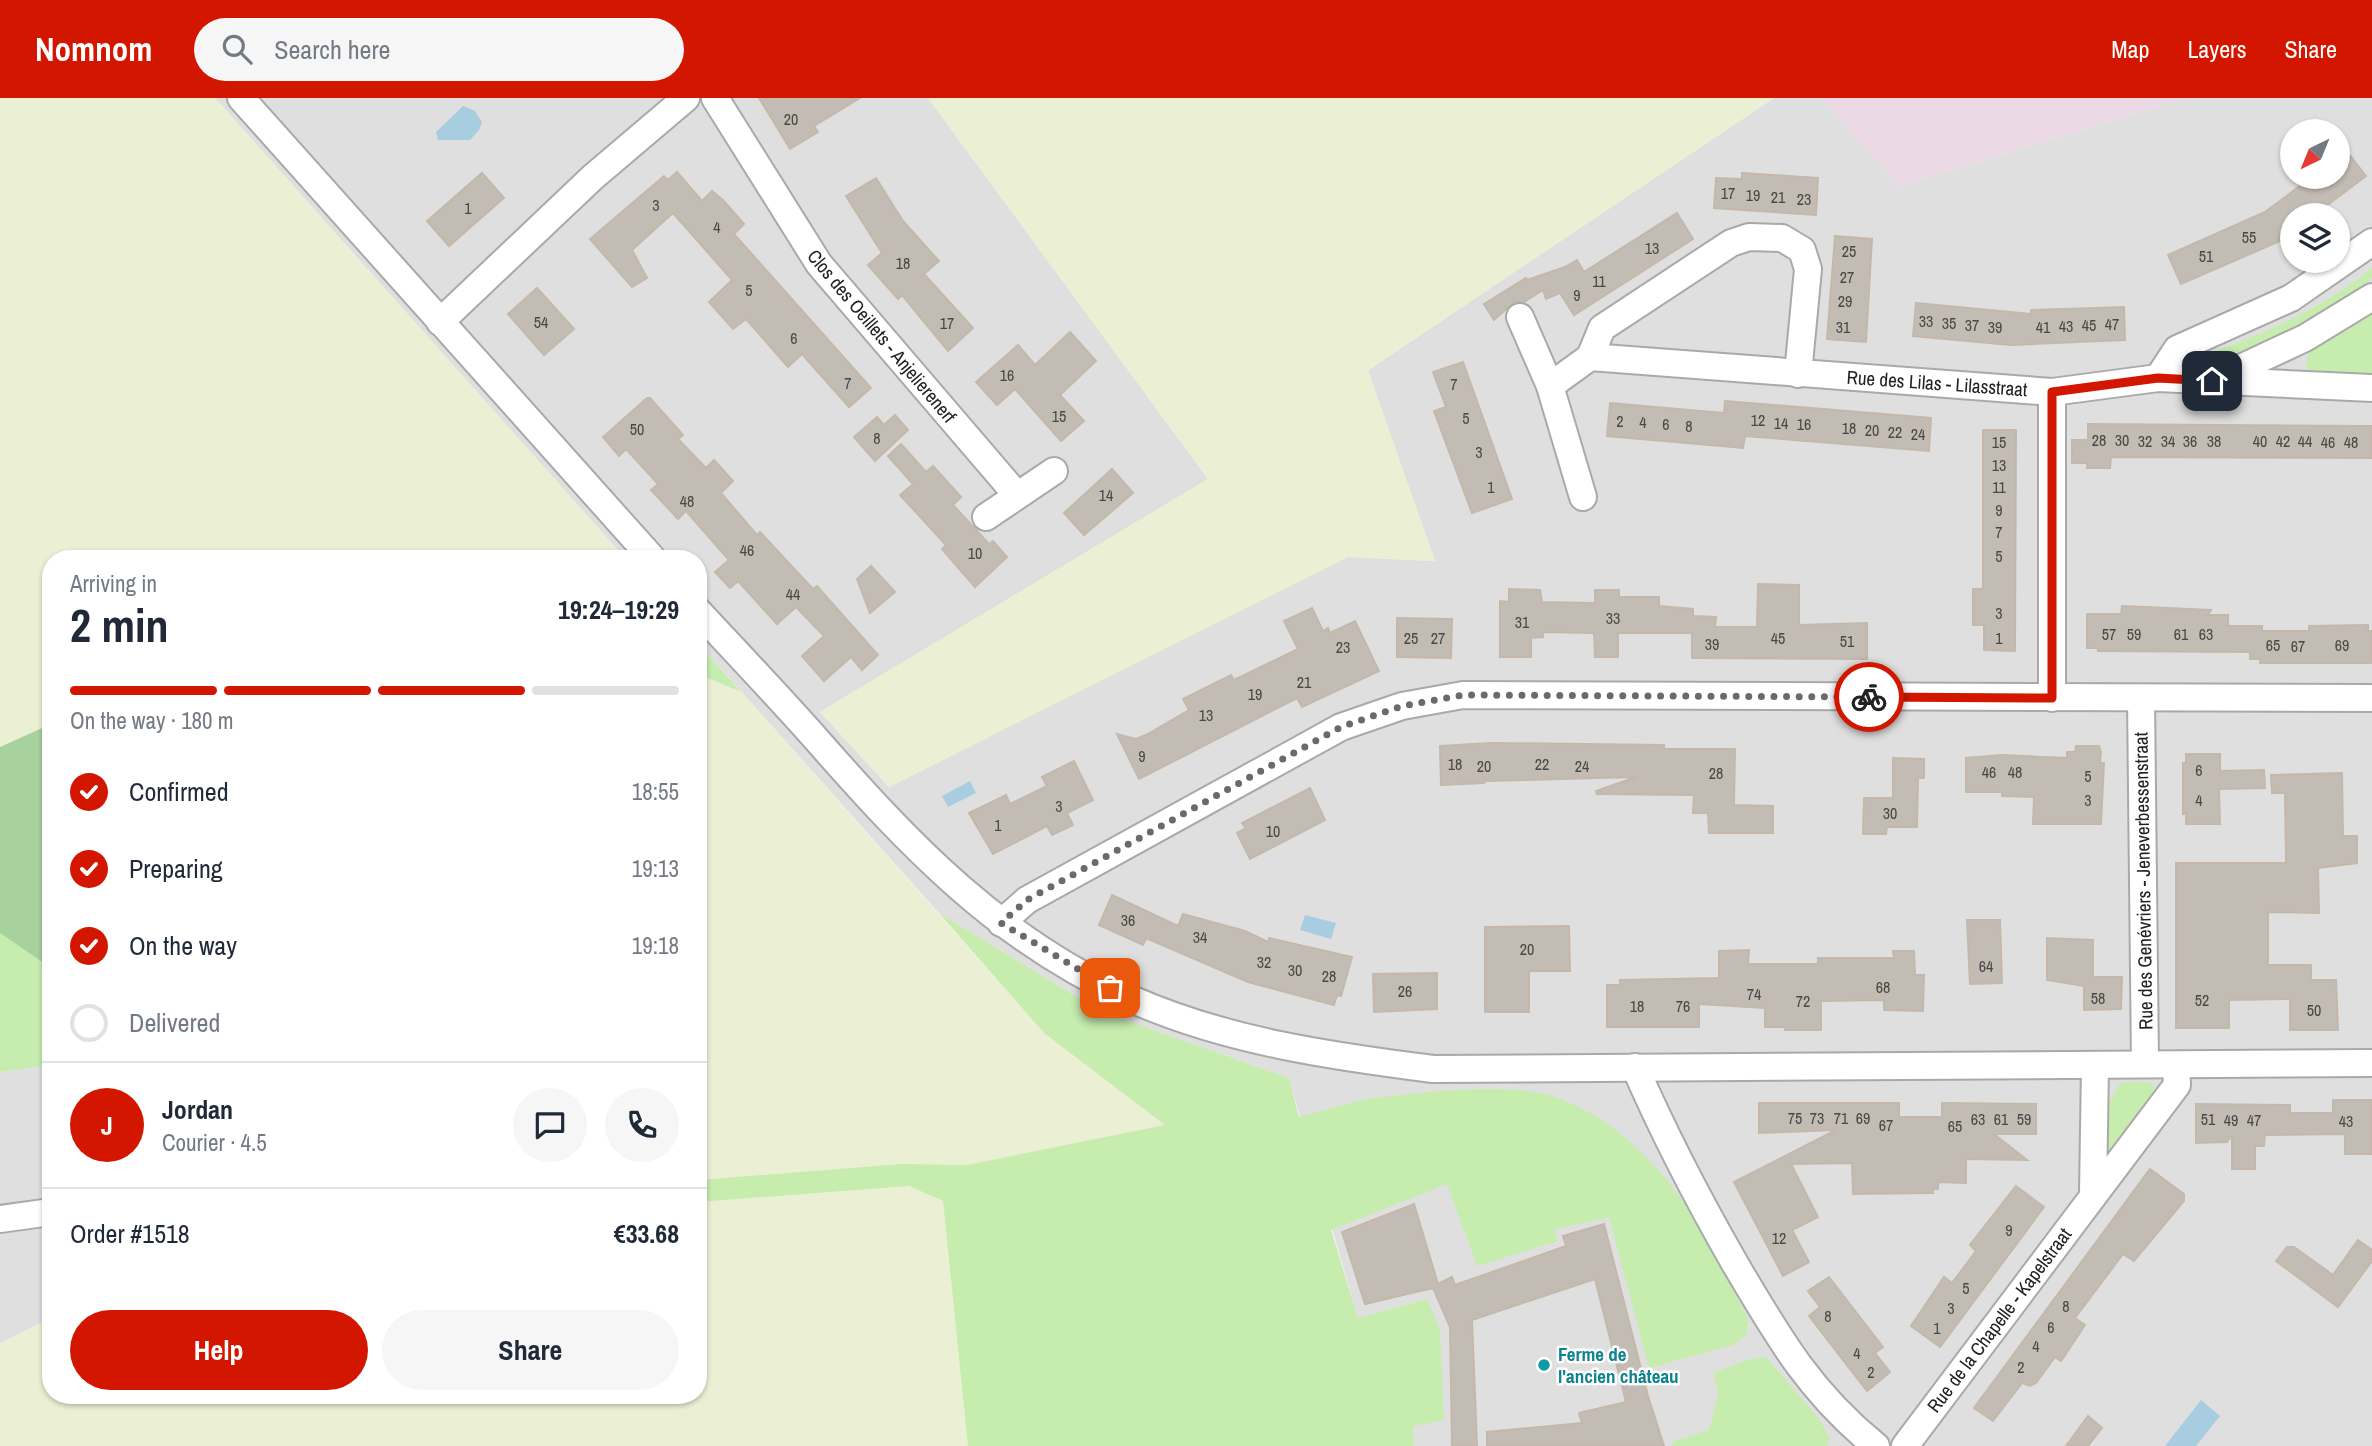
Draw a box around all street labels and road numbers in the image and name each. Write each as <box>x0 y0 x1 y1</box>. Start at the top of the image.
street label: Clos des Oeillets - Anjelierenerf <box>802 244 963 429</box>
street label: Rue des Lilas - Lilasstraat <box>1846 364 2029 402</box>
street label: Rue des Genévriers - Jeneverbessenstraat <box>2127 731 2159 1030</box>
street label: Rue de la Chapelle - Kapelstraat <box>1921 1222 2078 1418</box>

